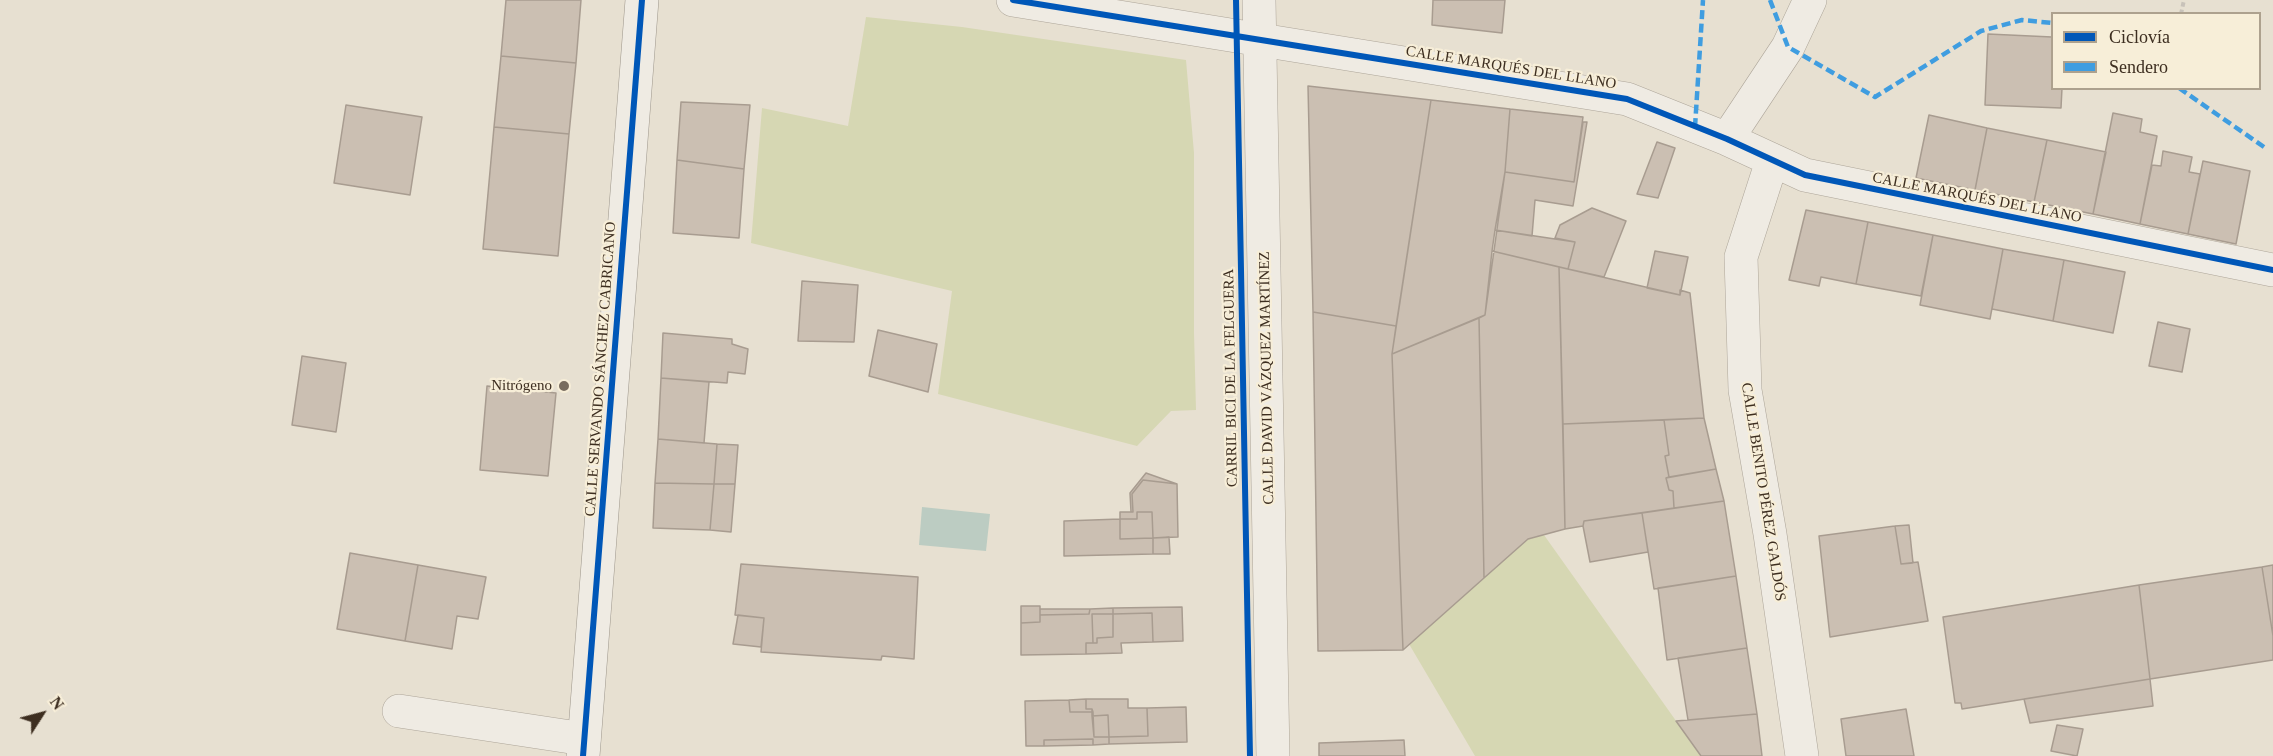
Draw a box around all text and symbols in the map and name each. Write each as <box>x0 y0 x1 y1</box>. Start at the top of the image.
legend <box>2051 12 2261 90</box>
text: Ciclovía <box>2109 27 2170 47</box>
street label: CALLE MARQUÉS DEL LLANO <box>1404 42 1618 94</box>
text: Sendero <box>2109 57 2168 77</box>
street label: CALLE MARQUÉS DEL LLANO <box>1871 169 2083 227</box>
street label: CALLE SERVANDO SÁNCHEZ CABRICANO <box>582 221 620 517</box>
street label: CALLE DAVID VÁZQUEZ MARTÍNEZ <box>1256 251 1278 505</box>
street label: CARRIL BICI DE LA FELGUERA <box>1220 269 1242 487</box>
place label: Nitrógeno <box>491 377 552 395</box>
marker: Nitrógeno <box>557 379 571 393</box>
street label: CALLE BENITO PÉREZ GALDÓS <box>1737 381 1789 603</box>
north arrow <box>12 684 72 744</box>
text: N <box>47 693 67 713</box>

